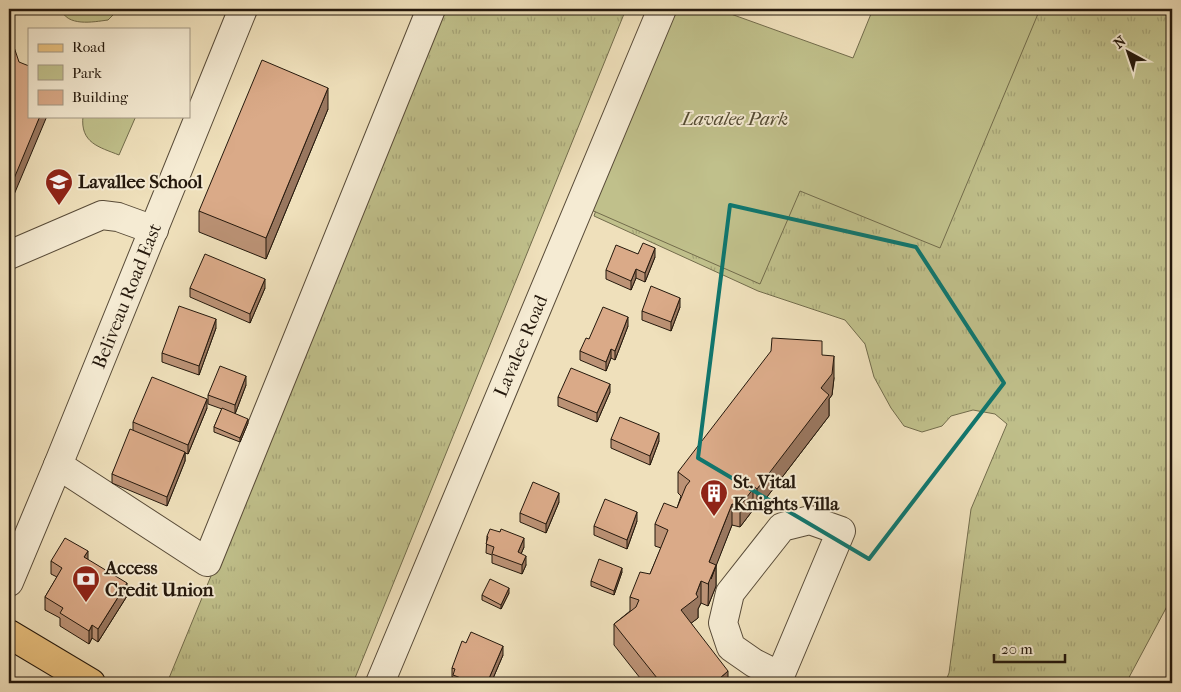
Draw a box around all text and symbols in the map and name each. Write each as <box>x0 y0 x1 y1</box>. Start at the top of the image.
legend <box>28 28 190 118</box>
north arrow <box>1104 28 1154 78</box>
text: N <box>1110 32 1130 52</box>
text: Road <box>72 38 106 56</box>
text: Park <box>72 64 102 82</box>
text: Building <box>72 88 129 106</box>
park label: Lavalee Park <box>680 108 788 130</box>
school or university icon: Lavallee School <box>44 167 74 206</box>
place label: Lavallee School <box>78 171 203 193</box>
street label: Beliveau Road East <box>88 220 166 372</box>
street label: Lavalee Road <box>490 291 553 400</box>
place label: St. Vital Knights Villa <box>733 471 840 515</box>
building icon: St. Vital Knights Villa <box>699 478 729 517</box>
place label: Access Credit Union <box>104 557 215 601</box>
bank icon: Access Credit Union <box>71 564 101 603</box>
scale bar <box>994 632 1065 664</box>
text: 20 m <box>1001 640 1033 658</box>

